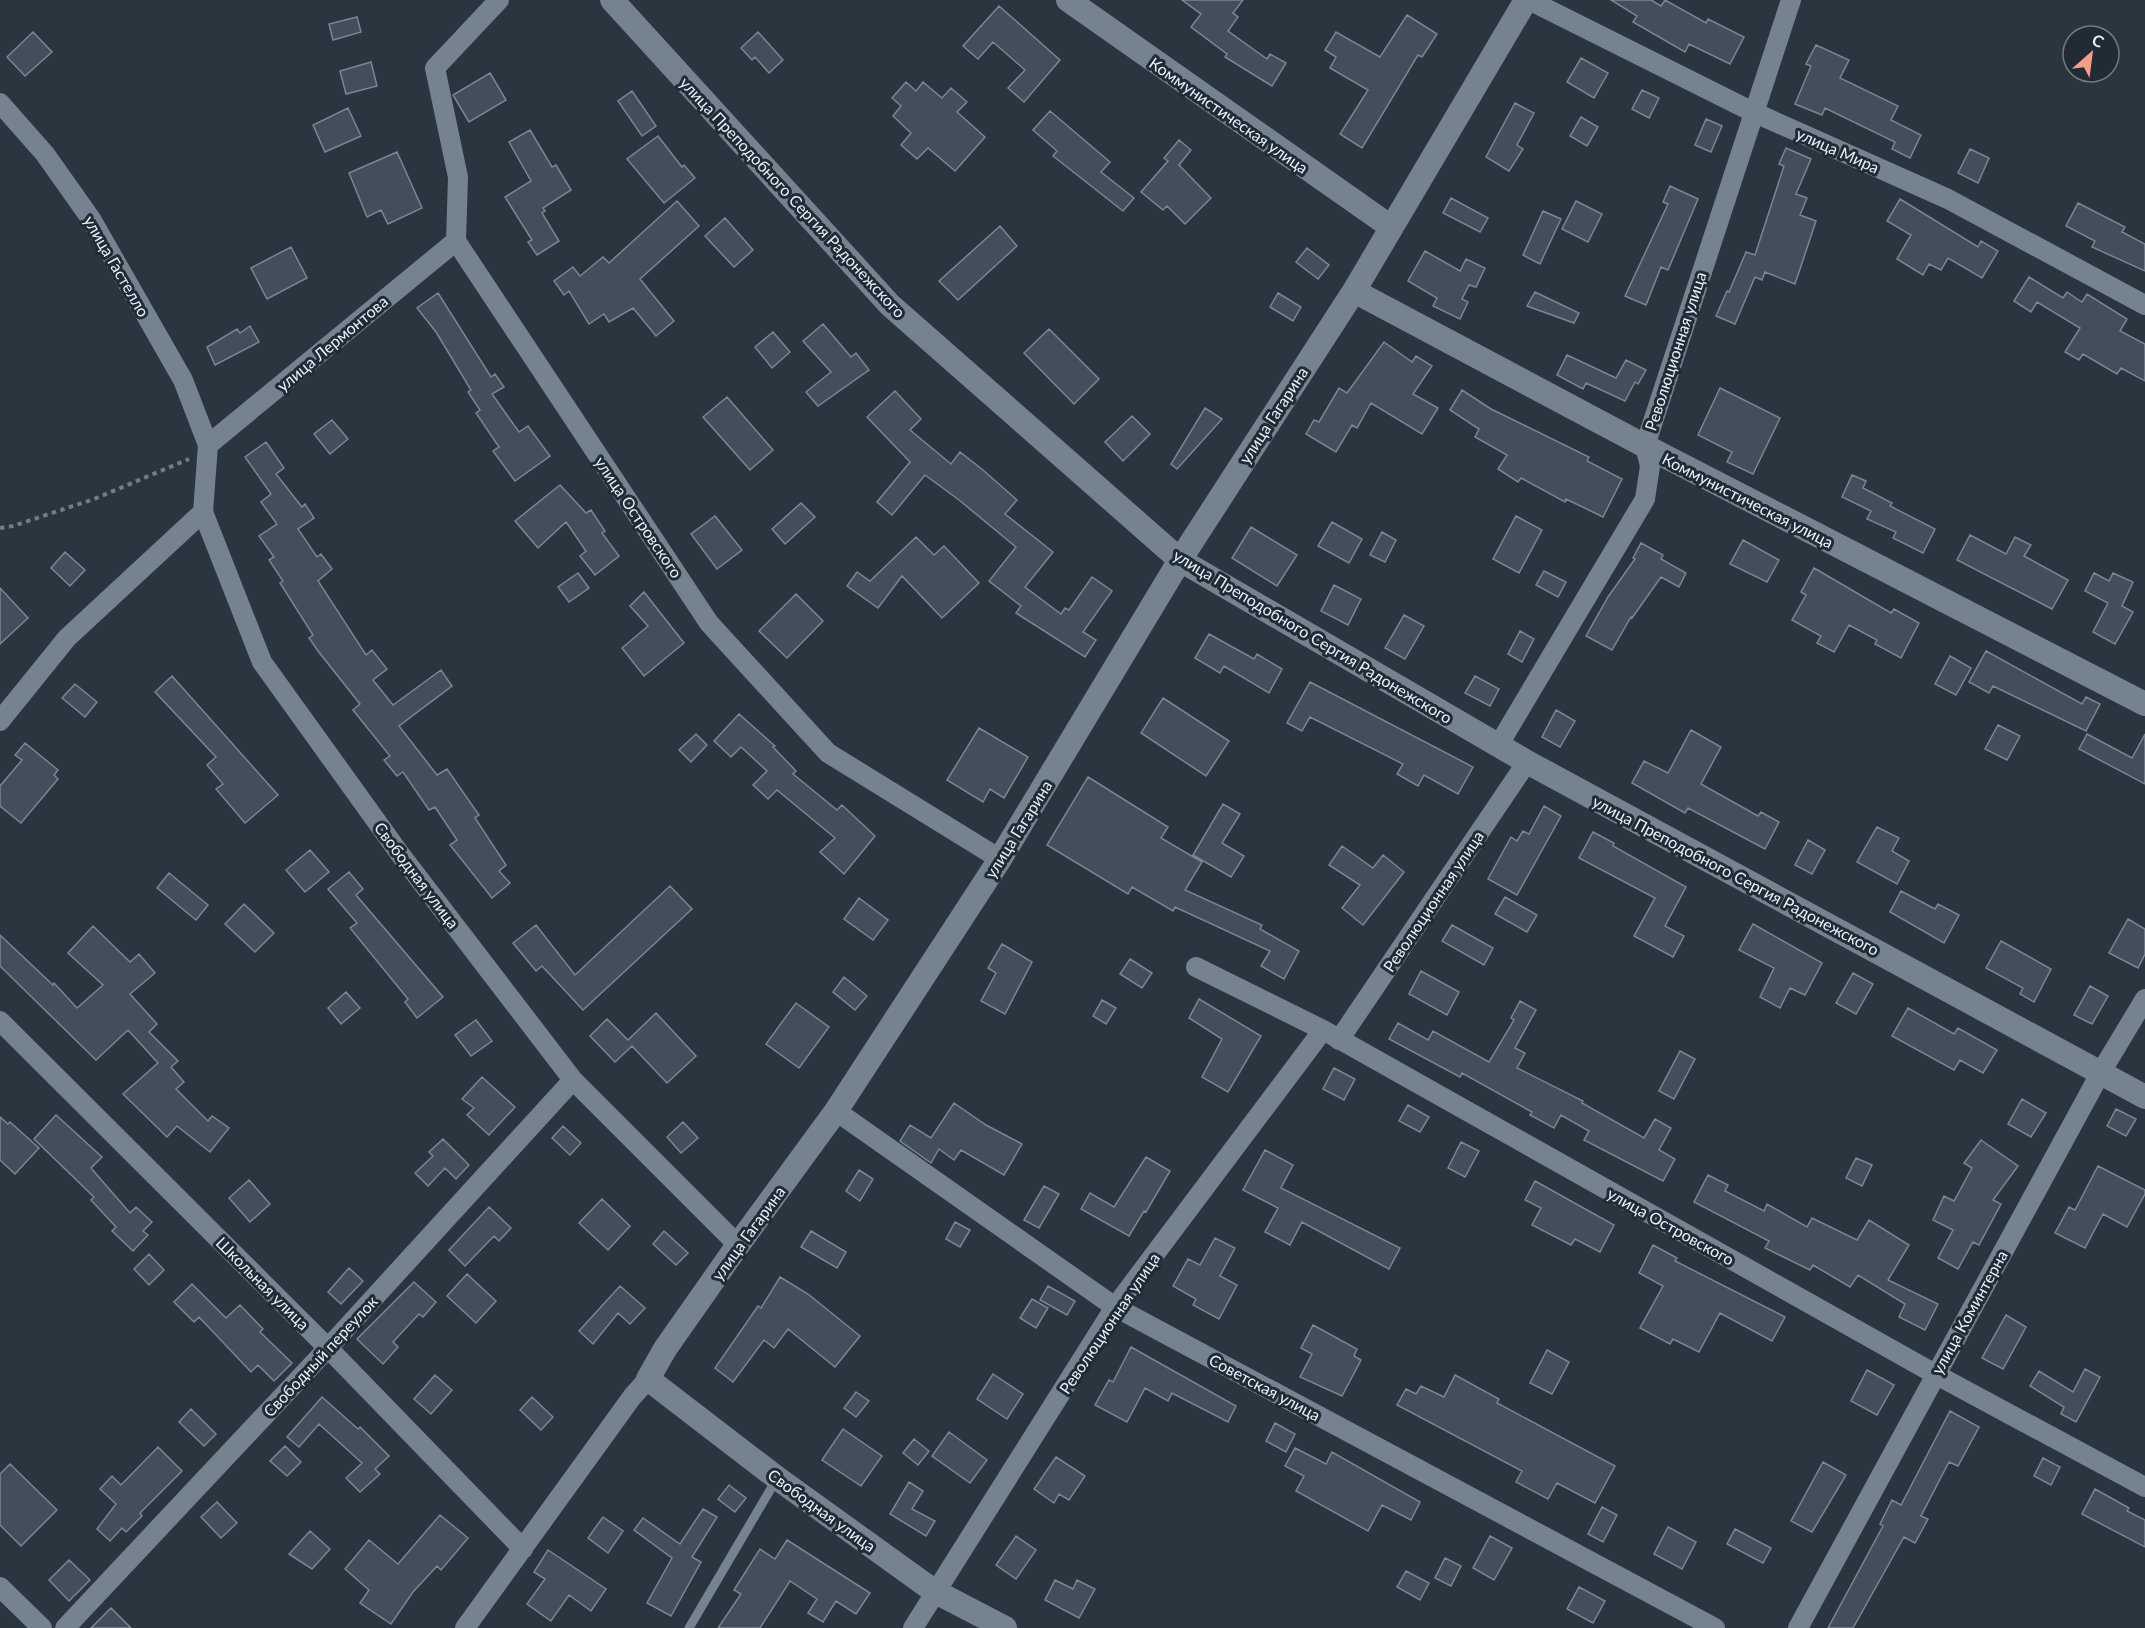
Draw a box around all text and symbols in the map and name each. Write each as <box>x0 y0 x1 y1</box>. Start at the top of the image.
north arrow <box>2061 24 2121 84</box>
text: С <box>2089 29 2108 51</box>
street label: Коммунистическая улица <box>1146 53 1312 177</box>
street label: улица Преподобного Сергия Радонежского <box>676 73 910 321</box>
street label: улица Мира <box>1794 123 1882 177</box>
street label: улица Гастелло <box>80 212 154 320</box>
street label: Революционная улица <box>1640 269 1710 433</box>
street label: улица Лермонтова <box>273 291 391 395</box>
street label: улица Гагарина <box>1235 363 1311 467</box>
street label: Коммунистическая улица <box>1659 449 1837 551</box>
street label: улица Островского <box>591 453 687 581</box>
street label: улица Преподобного Сергия Радонежского <box>1170 545 1456 727</box>
street label: улица Гагарина <box>980 777 1056 881</box>
street label: улица Преподобного Сергия Радонежского <box>1589 791 1883 959</box>
street label: Свободная улица <box>371 818 463 932</box>
street label: Революционная улица <box>1379 827 1487 975</box>
street label: улица Гагарина <box>708 1182 788 1284</box>
street label: улица Островского <box>1604 1183 1738 1269</box>
street label: Школьная улица <box>213 1233 313 1333</box>
street label: улица Коминтерна <box>1927 1247 2011 1377</box>
street label: Революционная улица <box>1055 1249 1163 1397</box>
street label: Свободный переулок <box>259 1291 381 1420</box>
street label: Советская улица <box>1206 1350 1324 1424</box>
street label: Свободная улица <box>765 1465 879 1555</box>

